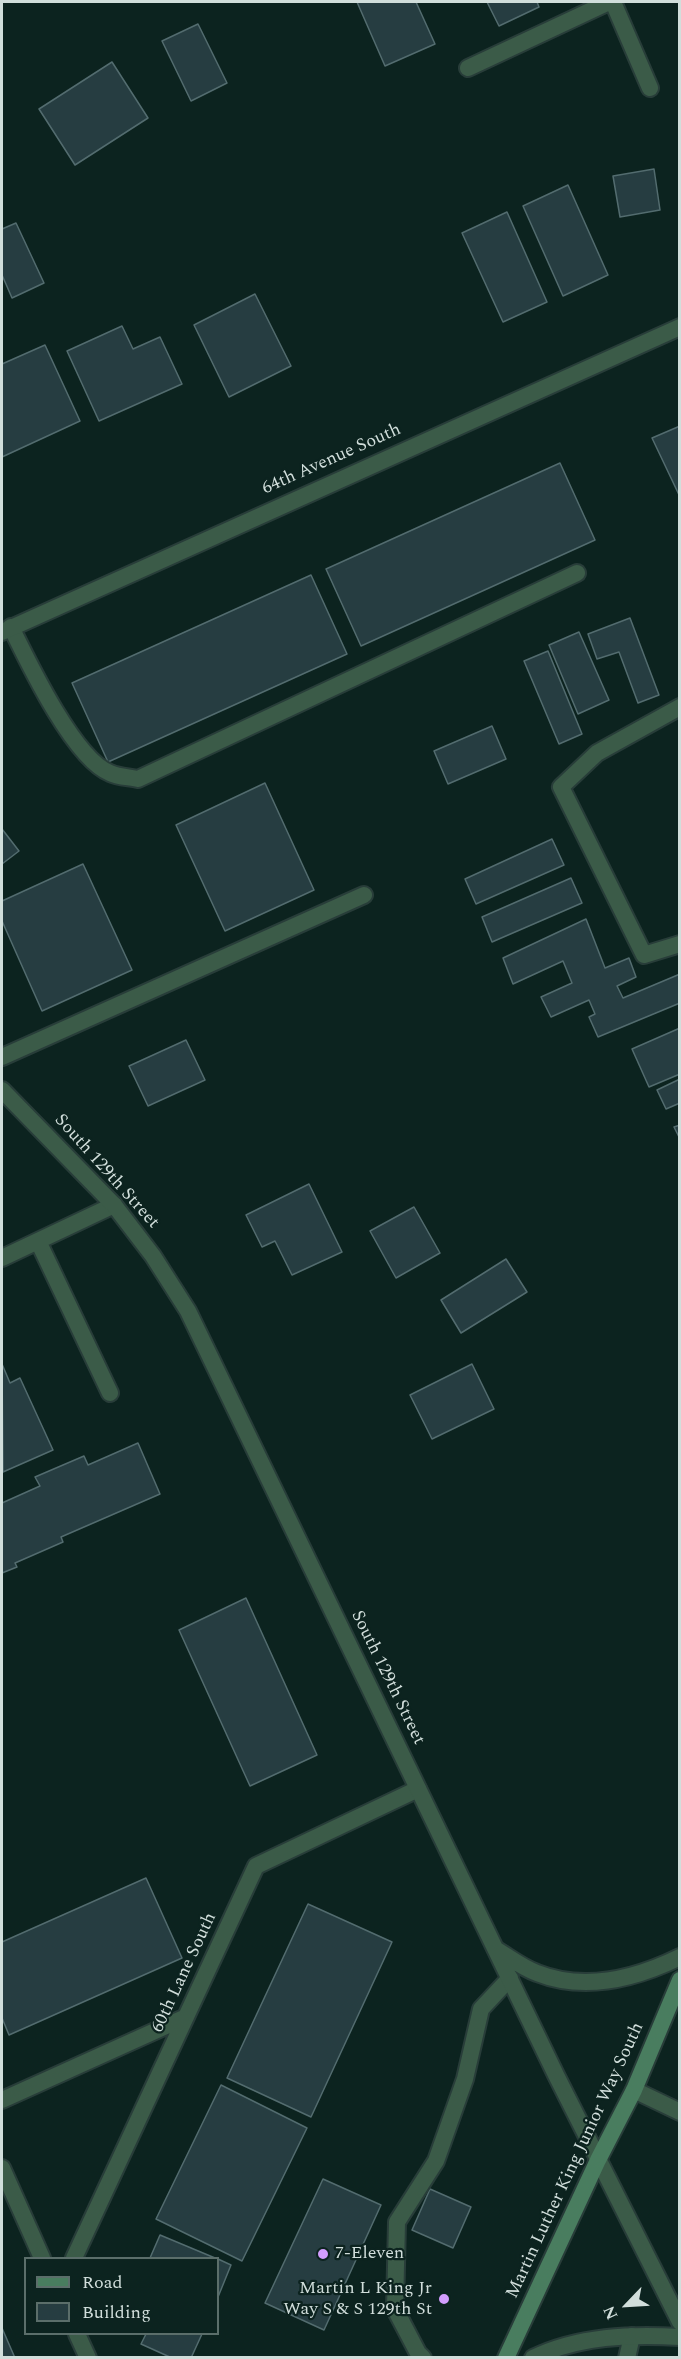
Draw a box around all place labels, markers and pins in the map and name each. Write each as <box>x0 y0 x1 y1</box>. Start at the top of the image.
place label: 7-Eleven <box>335 2243 404 2265</box>
marker: 7-Eleven <box>316 2247 330 2261</box>
place label: Martin L King Jr Way S & S 129th St <box>283 2278 432 2320</box>
marker: Martin L King Jr Way S & S 129th St <box>437 2292 451 2306</box>

